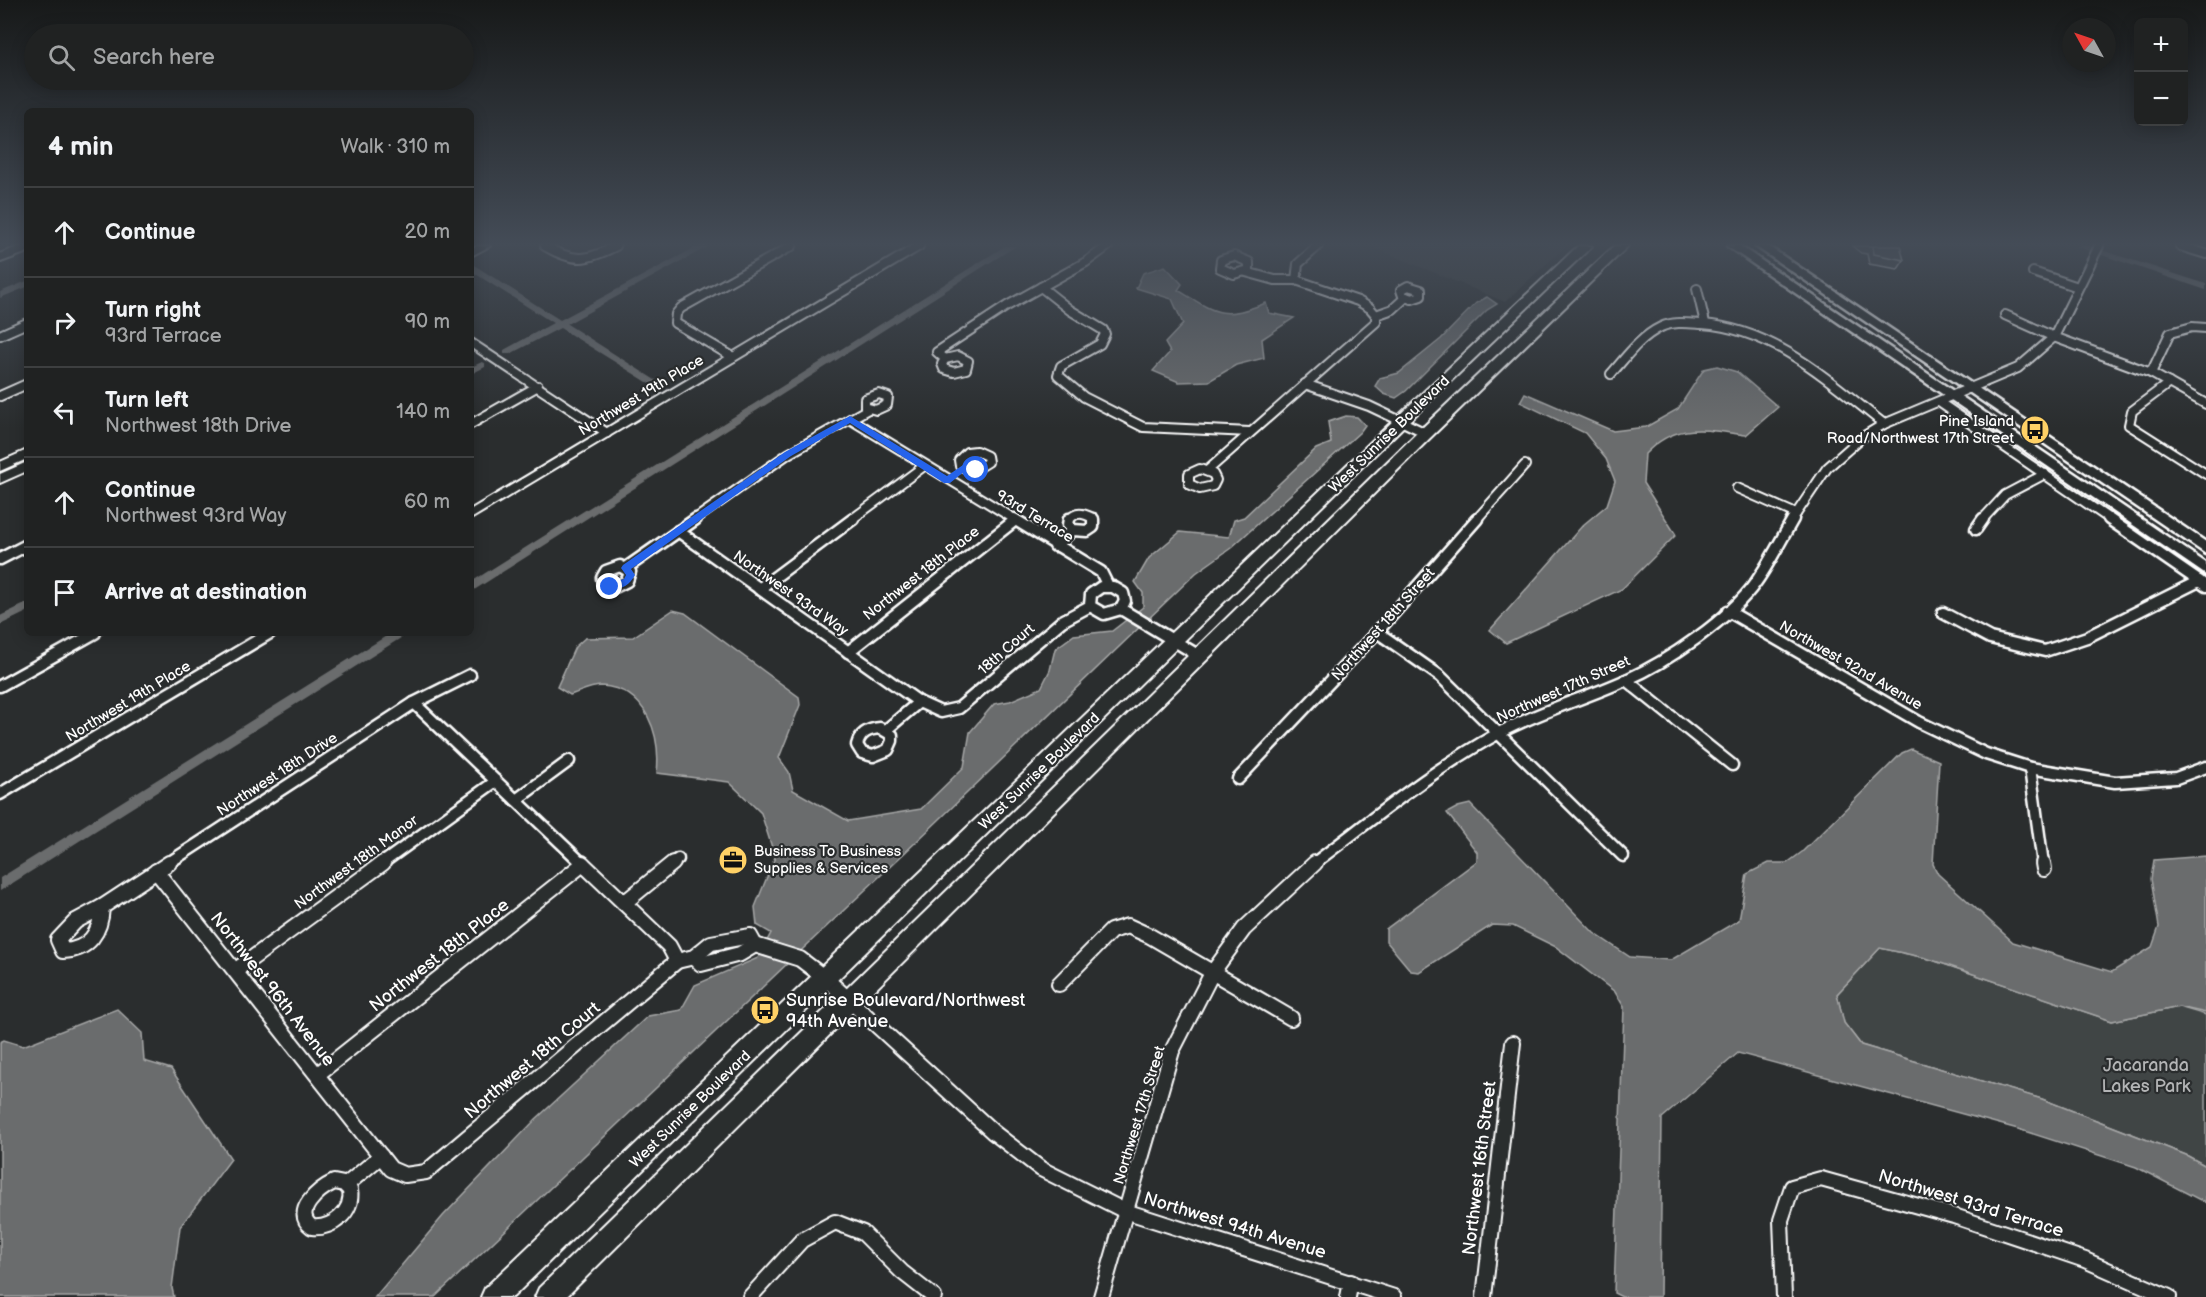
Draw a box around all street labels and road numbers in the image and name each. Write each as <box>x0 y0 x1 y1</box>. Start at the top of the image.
street label: Northwest 19th Place <box>575 351 707 440</box>
street label: West Sunrise Boulevard <box>1325 372 1454 497</box>
street label: 93rd Terrace <box>992 486 1077 547</box>
street label: Northwest 18th Place <box>859 522 983 625</box>
street label: Northwest 93rd Way <box>729 547 852 640</box>
street label: Northwest 18th Street <box>1328 564 1439 685</box>
street label: Northwest 92nd Avenue <box>1776 617 1926 714</box>
street label: 18th Court <box>974 619 1039 679</box>
street label: Northwest 17th Street <box>1494 651 1633 727</box>
street label: Northwest 19th Place <box>62 657 194 746</box>
street label: West Sunrise Boulevard <box>975 709 1104 834</box>
street label: Northwest 18th Drive <box>213 728 341 820</box>
street label: Northwest 18th Manor <box>291 811 422 914</box>
street label: Northwest 18th Place <box>365 894 513 1016</box>
street label: Northwest 96th Avenue <box>206 908 340 1071</box>
street label: Northwest 18th Court <box>460 997 605 1123</box>
street label: Northwest 17th Street <box>1109 1043 1170 1187</box>
street label: West Sunrise Boulevard <box>626 1047 755 1172</box>
street label: Northwest 16th Street <box>1458 1079 1501 1256</box>
street label: Northwest 93rd Terrace <box>1876 1165 2066 1242</box>
street label: Northwest 94th Avenue <box>1141 1188 1329 1263</box>

